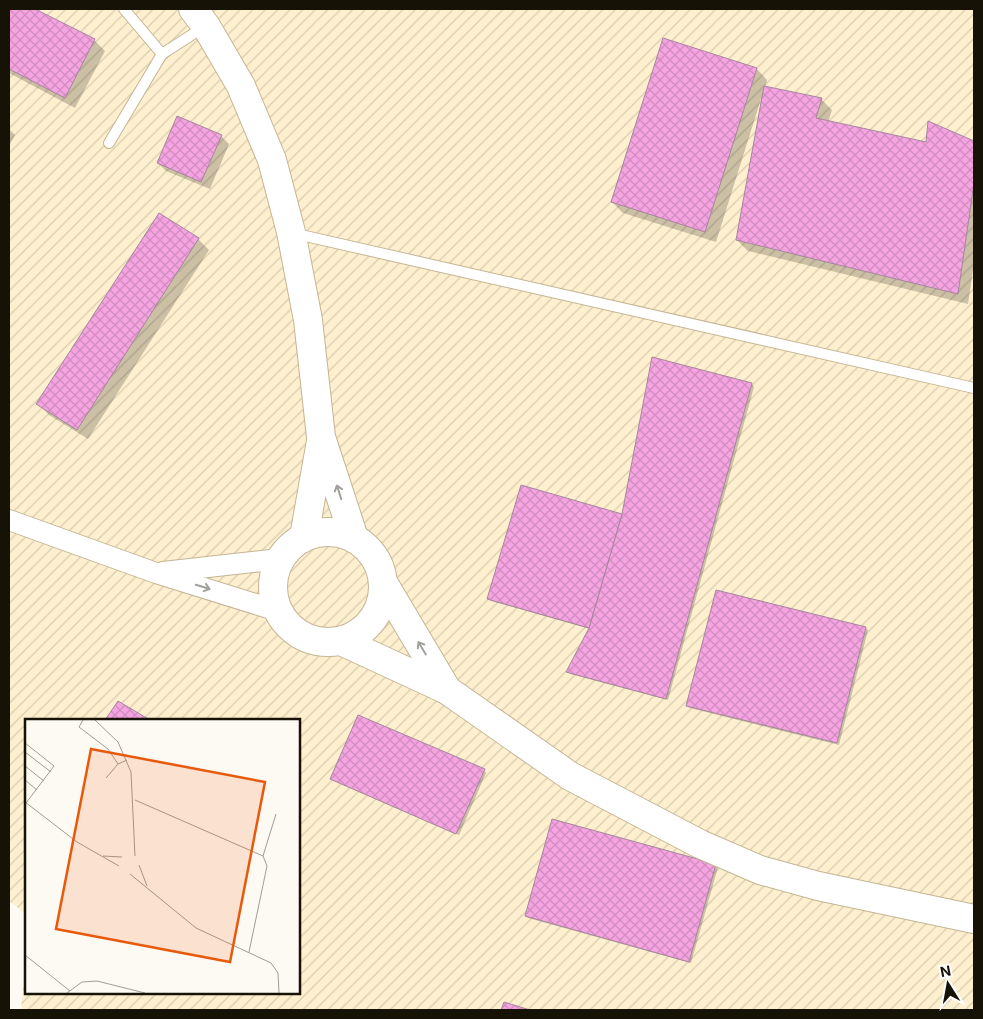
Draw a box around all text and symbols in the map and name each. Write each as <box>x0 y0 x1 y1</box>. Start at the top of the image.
one-way arrow <box>333 484 343 500</box>
one-way arrow <box>194 583 210 593</box>
one-way arrow <box>416 641 426 655</box>
inset map <box>25 719 300 994</box>
north arrow <box>923 959 973 1009</box>
text: N <box>939 961 952 980</box>

